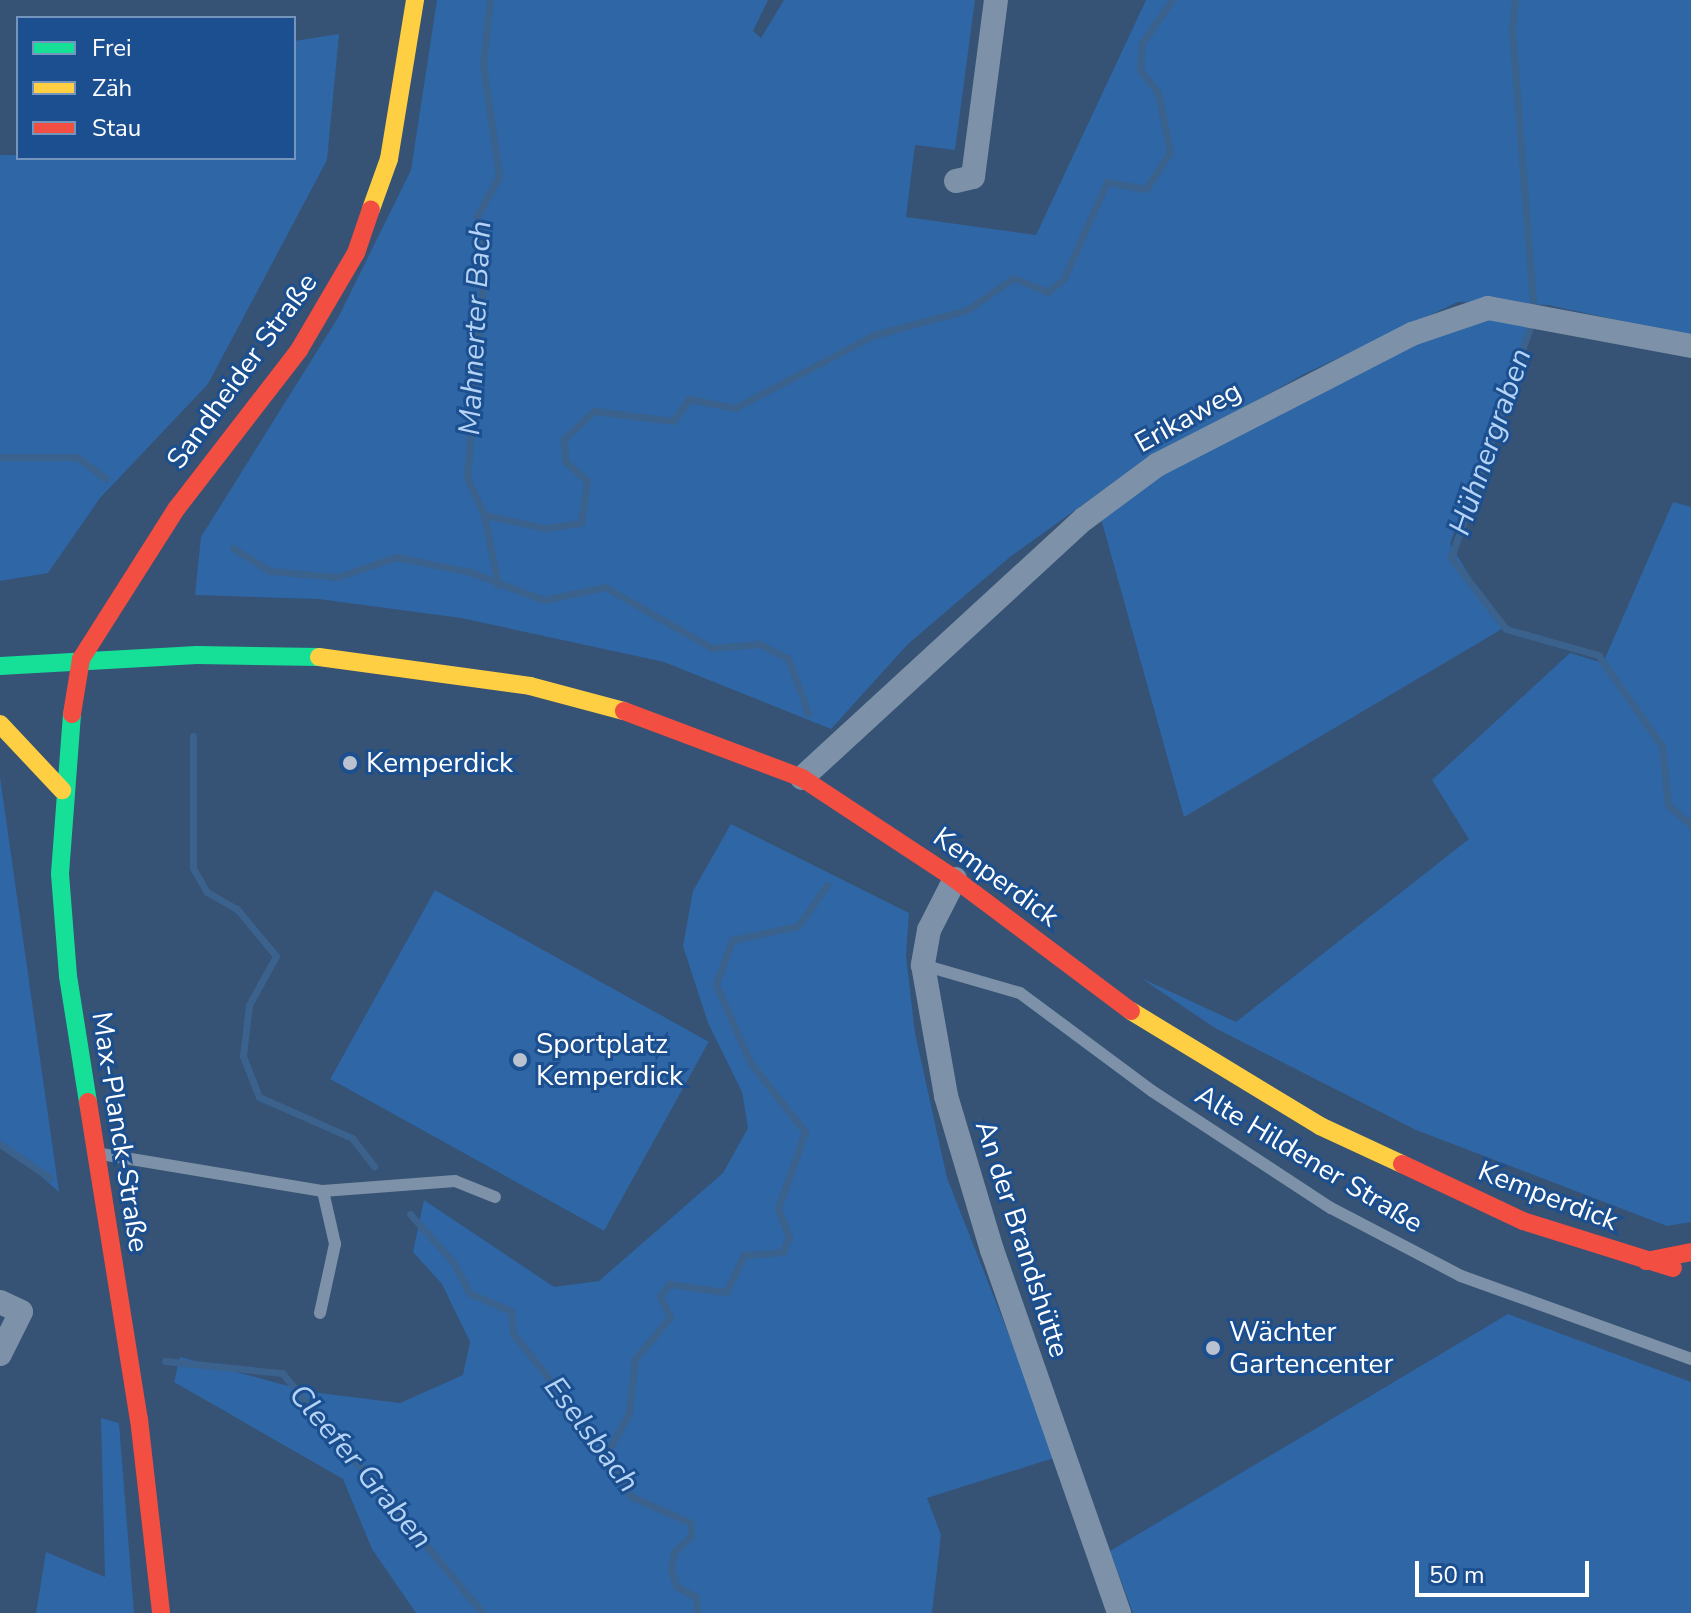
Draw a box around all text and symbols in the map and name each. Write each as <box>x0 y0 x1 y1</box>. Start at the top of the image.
legend <box>16 16 296 160</box>
text: Frei <box>92 32 132 64</box>
text: Zäh <box>92 72 132 104</box>
text: Stau <box>92 112 141 144</box>
water label: Mahnerter Bach <box>452 220 500 436</box>
street label: Sandheider Straße <box>160 267 324 475</box>
water label: Hühnergraben <box>1442 344 1540 540</box>
street label: Erikaweg <box>1129 374 1247 460</box>
place label: Kemperdick <box>366 746 513 780</box>
marker: Kemperdick <box>341 754 359 772</box>
street label: Kemperdick <box>927 820 1065 934</box>
street label: Max-Planck-Straße <box>84 1010 156 1254</box>
place label: Sportplatz Kemperdick <box>536 1027 683 1093</box>
marker: Sportplatz Kemperdick <box>511 1051 529 1069</box>
street label: Alte Hildener Straße <box>1189 1078 1429 1240</box>
street label: An der Brandshütte <box>968 1116 1076 1362</box>
street label: Kemperdick <box>1473 1154 1623 1238</box>
place label: Wächter Gartencenter <box>1229 1315 1393 1381</box>
marker: Wächter Gartencenter <box>1204 1339 1222 1357</box>
water label: Eselsbach <box>536 1370 646 1500</box>
water label: Cleefer Graben <box>281 1377 439 1557</box>
scale bar <box>1419 1545 1593 1595</box>
text: 50 m <box>1429 1559 1485 1591</box>

